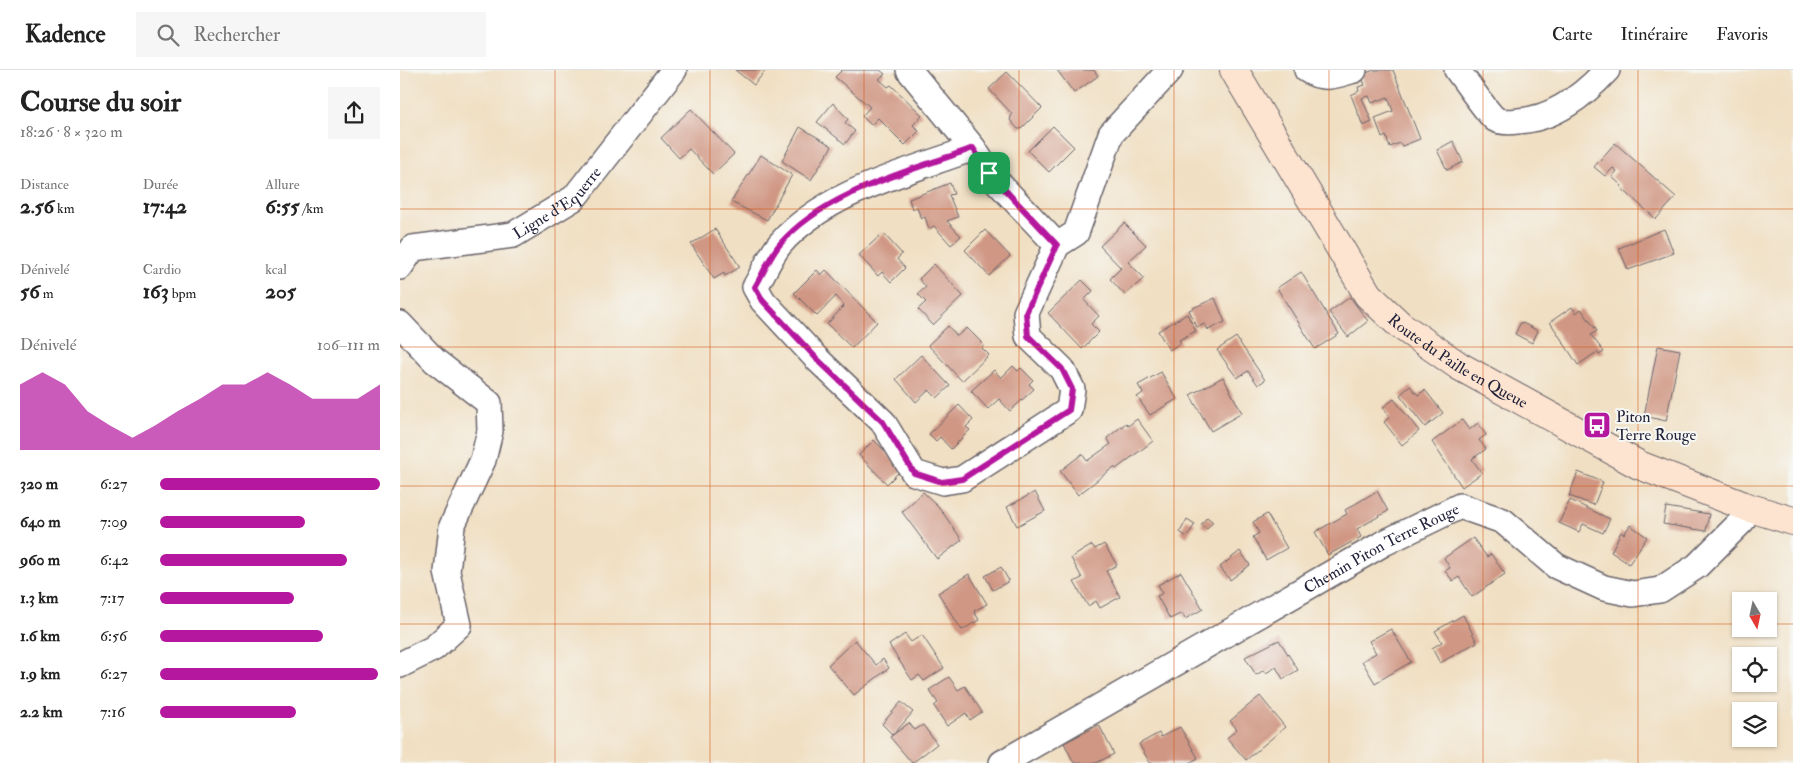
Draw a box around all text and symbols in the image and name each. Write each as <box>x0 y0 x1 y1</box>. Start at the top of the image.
search box <box>136 12 486 57</box>
text: Kadence <box>25 19 106 50</box>
icon: search <box>154 21 182 49</box>
text: Rechercher <box>194 23 280 47</box>
text: Carte <box>1552 23 1593 46</box>
text: Itinéraire <box>1621 23 1688 46</box>
text: Favoris <box>1716 23 1768 46</box>
text: Course du soir <box>20 85 181 120</box>
button: share <box>328 87 380 139</box>
text: 18:26 · 8 × 320 m <box>20 122 123 142</box>
pin <box>968 152 1010 194</box>
icon: arrive <box>975 159 1003 187</box>
street label: Ligne d'Equerre <box>510 163 606 244</box>
text: Distance <box>20 176 69 193</box>
text: Durée <box>143 176 178 193</box>
text: Allure <box>265 176 300 193</box>
text: 2.56 <box>20 193 54 220</box>
text: 17:42 <box>143 193 187 220</box>
text: 6:55 <box>265 193 300 220</box>
text: km <box>54 200 75 217</box>
text: /km <box>300 200 324 217</box>
text: Dénivelé <box>20 261 69 278</box>
text: Cardio <box>143 261 181 278</box>
text: kcal <box>265 261 287 278</box>
text: 56 <box>20 278 40 305</box>
text: 163 <box>143 278 169 305</box>
text: 205 <box>265 278 296 305</box>
text: m <box>40 285 54 302</box>
text: bpm <box>169 285 196 302</box>
street label: Route du Paille en Queue <box>1383 310 1531 413</box>
text: Dénivelé <box>20 335 76 355</box>
text: 106–111 m <box>317 335 380 355</box>
place label: Piton Terre Rouge <box>1616 407 1697 445</box>
bus stop icon: Piton Terre Rouge <box>1582 410 1612 440</box>
text: 320 m <box>20 474 58 494</box>
text: 6:27 <box>100 474 127 494</box>
street label: Chemin Piton Terre Rouge <box>1300 499 1463 598</box>
text: 640 m <box>20 512 61 532</box>
text: 7:09 <box>100 512 128 532</box>
text: 960 m <box>20 550 60 570</box>
text: 6:42 <box>100 550 129 570</box>
text: 1.3 km <box>20 588 58 608</box>
text: 7:17 <box>100 588 124 608</box>
north arrow <box>1732 592 1778 638</box>
map controls <box>1732 592 1777 747</box>
text: 1.6 km <box>20 626 60 646</box>
text: 6:56 <box>100 626 127 646</box>
button: locate <box>1732 647 1777 692</box>
text: 1.9 km <box>20 664 60 684</box>
text: 6:27 <box>100 664 127 684</box>
text: 2.2 km <box>20 702 63 722</box>
text: 7:16 <box>100 702 125 722</box>
button: layers <box>1732 702 1777 747</box>

